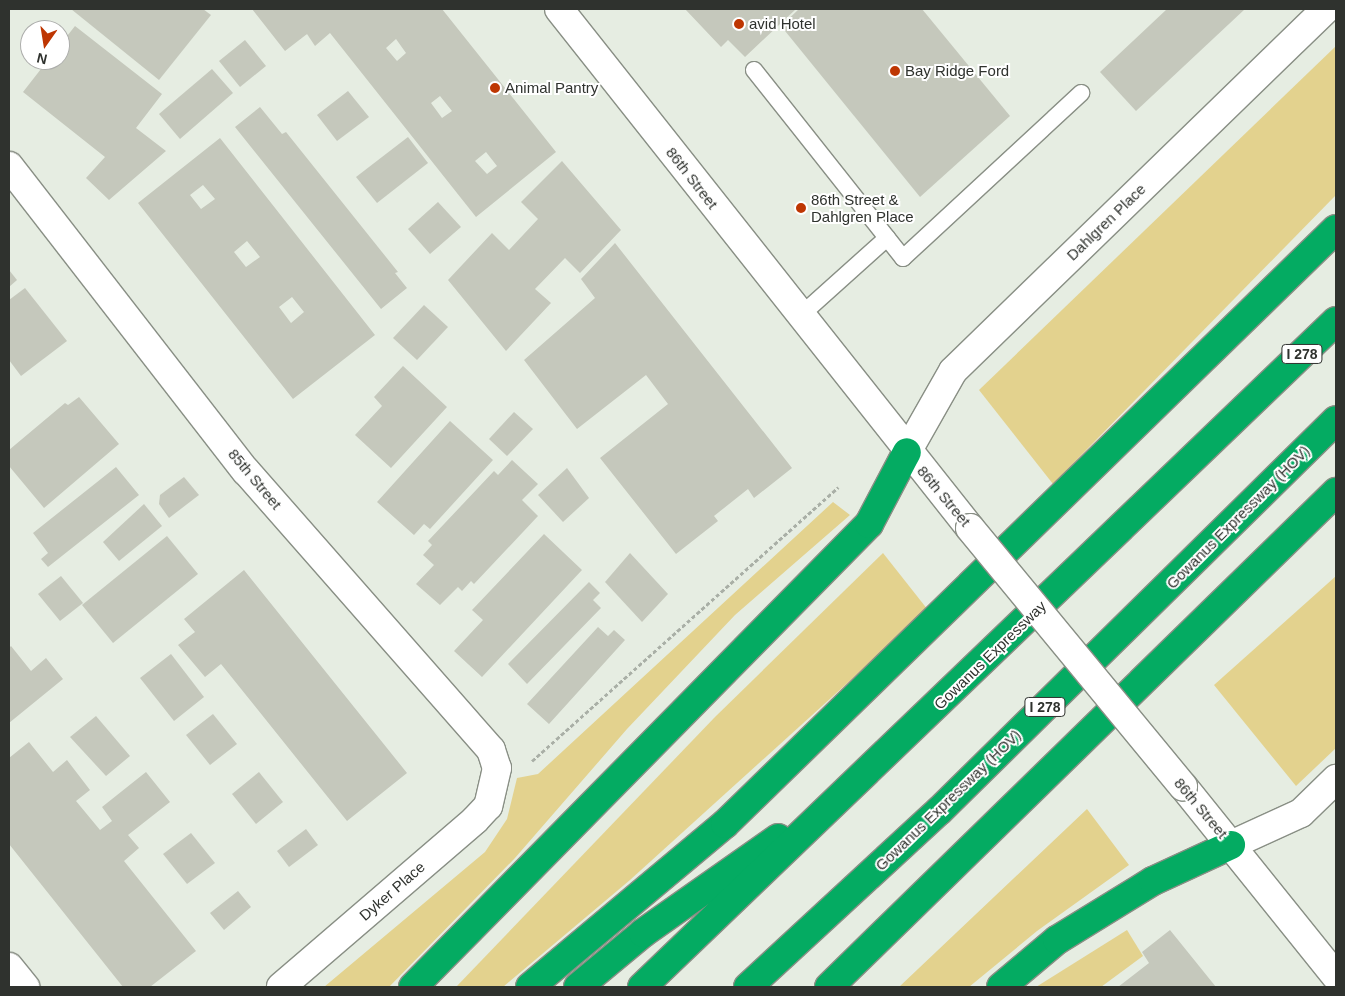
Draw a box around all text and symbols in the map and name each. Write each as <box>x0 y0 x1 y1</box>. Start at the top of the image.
place label: avid Hotel <box>749 15 816 33</box>
marker: avid Hotel <box>733 18 745 30</box>
north arrow <box>20 20 70 70</box>
text: N <box>35 50 49 68</box>
place label: Bay Ridge Ford <box>905 62 1009 80</box>
marker: Bay Ridge Ford <box>889 65 901 77</box>
place label: Animal Pantry <box>505 79 598 97</box>
marker: Animal Pantry <box>489 82 501 94</box>
street label: 86th Street <box>662 144 722 212</box>
street label: Dahlgren Place <box>1063 180 1149 264</box>
place label: 86th Street & Dahlgren Place <box>811 190 914 225</box>
marker: 86th Street & Dahlgren Place <box>795 202 807 214</box>
road number: I 278 <box>1281 342 1323 366</box>
street label: Gowanus Expressway (HOV) <box>1163 442 1313 592</box>
street label: 85th Street <box>225 445 285 513</box>
street label: 86th Street <box>914 462 974 530</box>
street label: Gowanus Expressway <box>930 597 1050 713</box>
road number: I 278 <box>1024 696 1066 719</box>
street label: Gowanus Expressway (HOV) <box>872 726 1024 874</box>
street label: 86th Street <box>1171 774 1231 842</box>
street label: Dyker Place <box>356 858 428 924</box>

